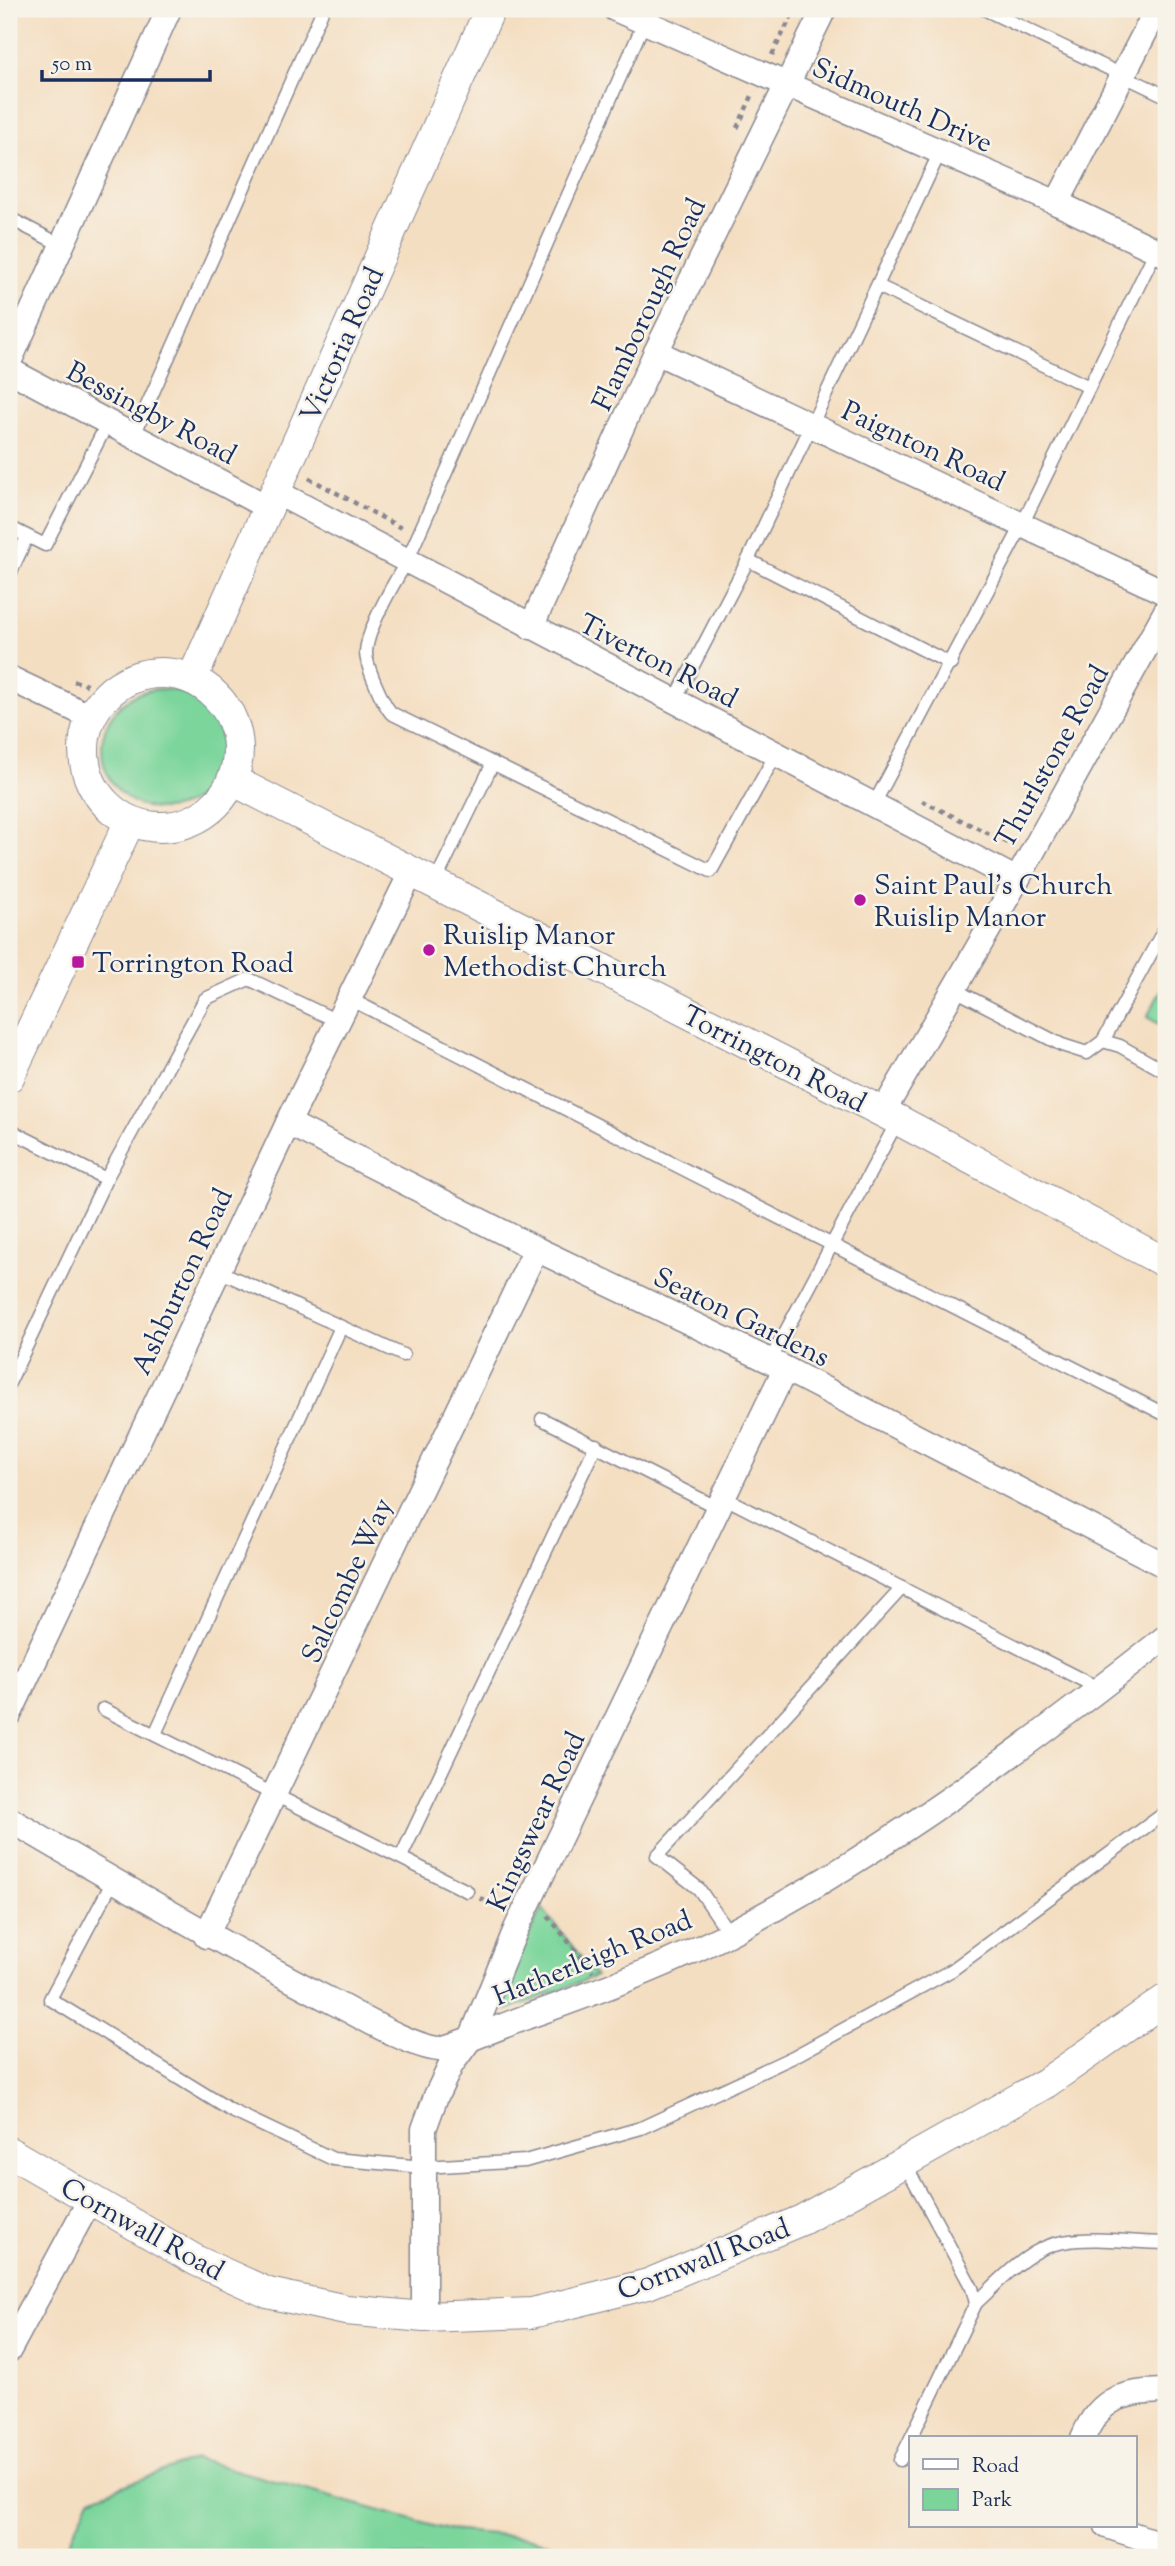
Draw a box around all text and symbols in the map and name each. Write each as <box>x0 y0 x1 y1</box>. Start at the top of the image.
scale bar <box>42 38 210 82</box>
street label: Sidmouth Drive <box>805 49 999 164</box>
text: 50 m <box>51 50 92 80</box>
street label: Flamborough Road <box>584 192 718 418</box>
street label: Victoria Road <box>292 261 396 429</box>
street label: Bessingby Road <box>58 353 243 476</box>
street label: Paignton Road <box>834 392 1011 503</box>
street label: Tiverton Road <box>571 605 744 720</box>
street label: Thurlstone Road <box>987 658 1121 856</box>
place label: Saint Paul's Church Ruislip Manor <box>874 867 1113 939</box>
marker: Saint Paul's Church Ruislip Manor <box>852 892 868 908</box>
place label: Ruislip Manor Methodist Church <box>443 917 667 989</box>
marker: Ruislip Manor Methodist Church <box>421 942 437 958</box>
place label: Torrington Road <box>92 945 294 985</box>
marker: Torrington Road <box>70 954 86 970</box>
street label: Torrington Road <box>675 997 873 1124</box>
street label: Ashburton Road <box>123 1182 245 1382</box>
street label: Seaton Gardens <box>646 1259 836 1379</box>
street label: Salcombe Way <box>293 1492 405 1670</box>
street label: Kingswear Road <box>479 1726 597 1919</box>
street label: Hatherleigh Road <box>488 1902 699 2018</box>
street label: Cornwall Road <box>52 2169 231 2292</box>
street label: Cornwall Road <box>612 2210 796 2312</box>
legend <box>909 2436 1136 2528</box>
text: Road <box>972 2452 1019 2482</box>
text: Park <box>972 2486 1013 2516</box>

